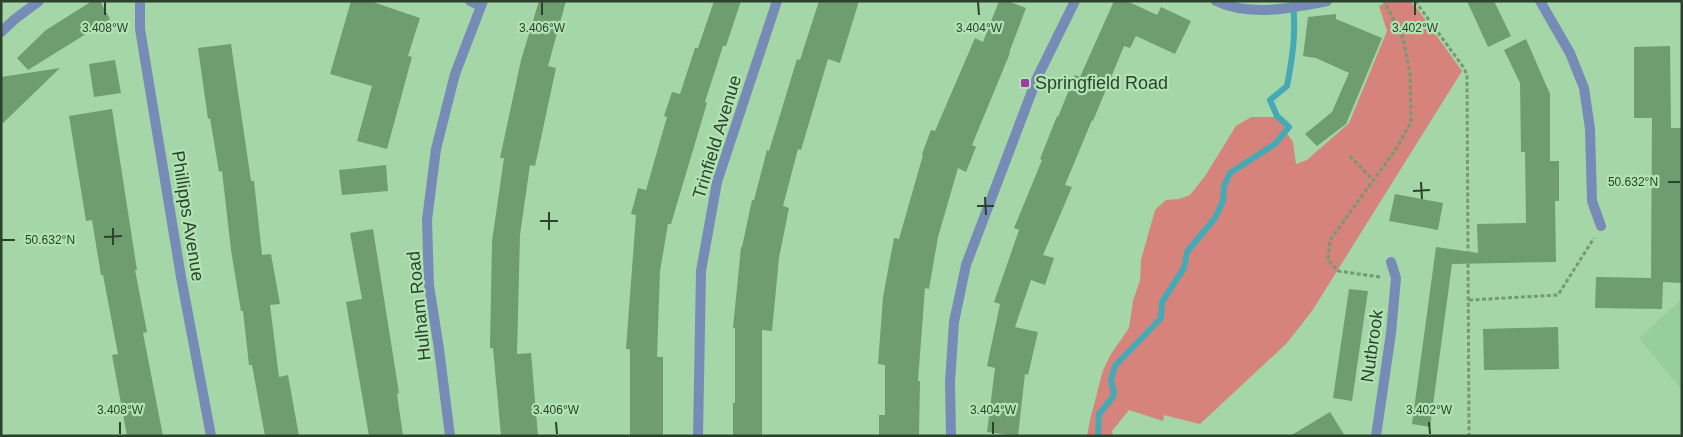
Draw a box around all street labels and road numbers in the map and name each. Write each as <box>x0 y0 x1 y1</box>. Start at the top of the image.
street label: Trinfield Avenue <box>689 73 745 201</box>
street label: Phillipps Avenue <box>168 149 208 283</box>
street label: Hulham Road <box>403 250 435 362</box>
street label: Nutbrook <box>1357 307 1387 384</box>

